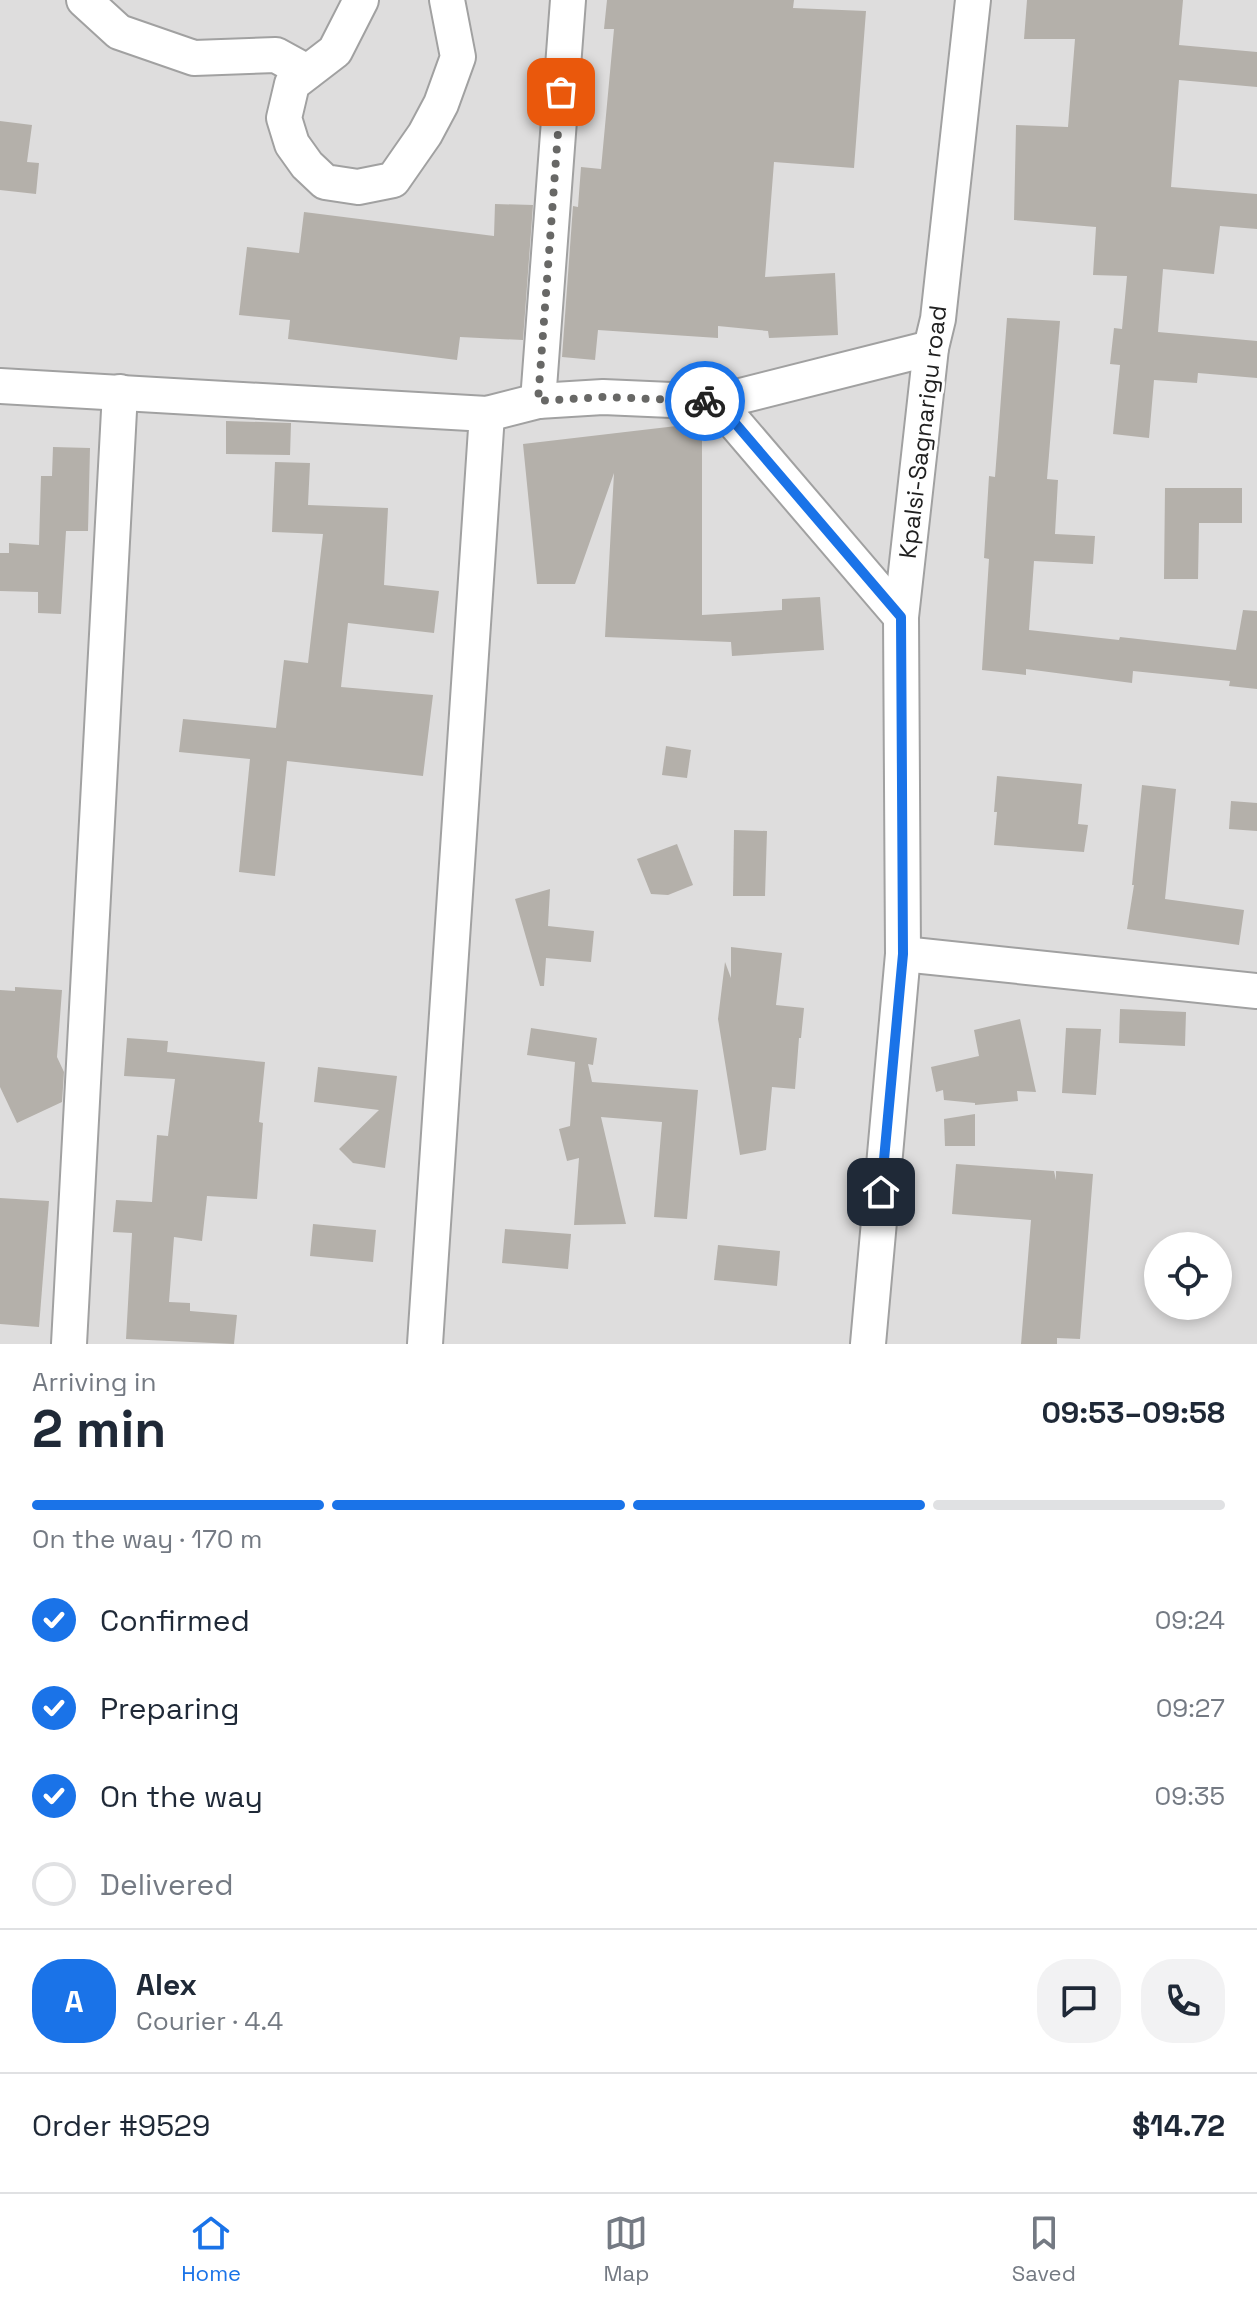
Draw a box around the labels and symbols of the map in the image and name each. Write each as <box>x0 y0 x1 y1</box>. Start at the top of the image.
pin <box>527 58 595 126</box>
street label: Kpalsi-Sagnarigu road <box>892 304 953 560</box>
courier <box>665 361 745 441</box>
pin <box>847 1158 915 1226</box>

